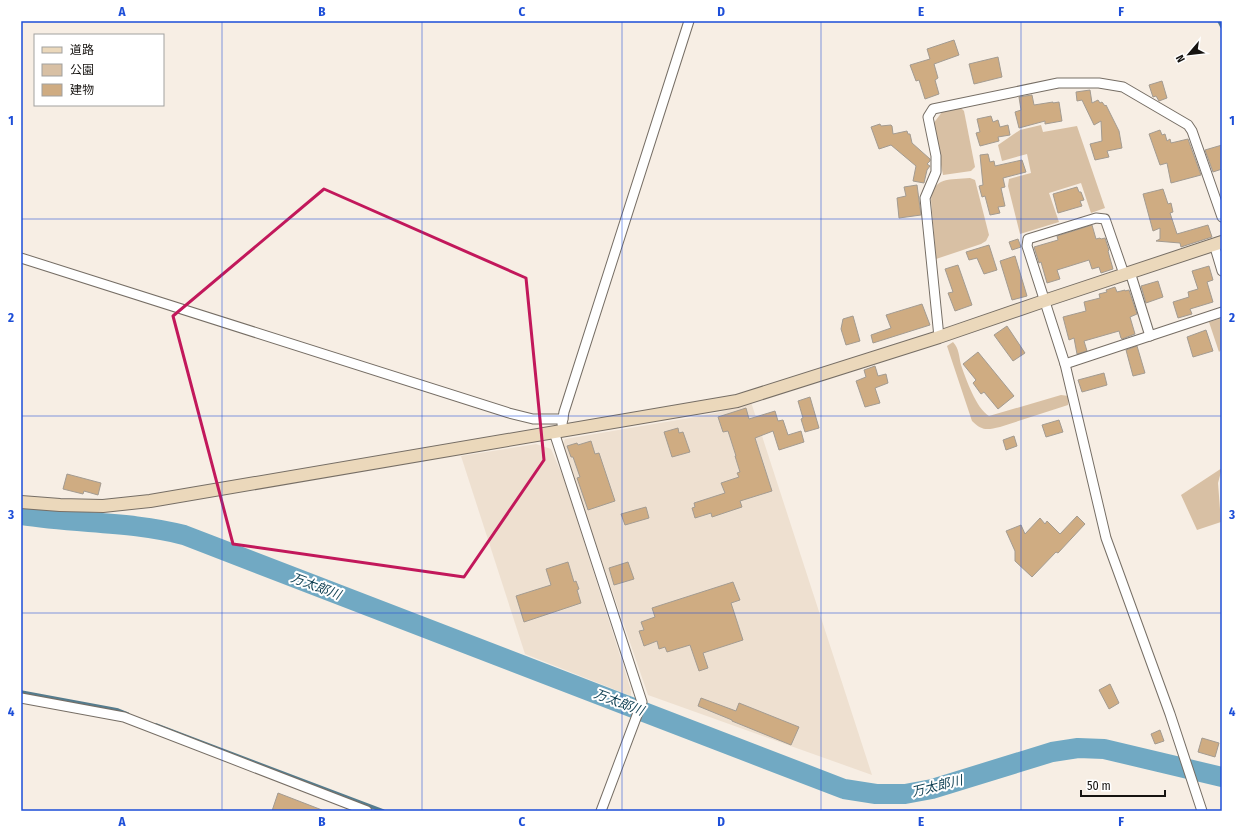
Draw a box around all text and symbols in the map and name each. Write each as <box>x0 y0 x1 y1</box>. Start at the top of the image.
text: A <box>117 4 126 19</box>
text: B <box>318 4 326 19</box>
text: C <box>519 4 526 19</box>
text: D <box>717 4 725 19</box>
text: E <box>918 4 924 19</box>
text: F <box>1118 4 1124 19</box>
legend <box>34 34 164 106</box>
north arrow <box>1169 34 1209 74</box>
text: 道路 <box>70 43 94 57</box>
text: N <box>1173 52 1188 64</box>
text: 公園 <box>70 63 94 77</box>
text: 建物 <box>70 83 94 97</box>
text: 1 <box>8 113 14 128</box>
text: 1 <box>1229 113 1235 128</box>
text: 2 <box>7 310 14 325</box>
text: 2 <box>1228 310 1235 325</box>
text: 3 <box>7 507 14 522</box>
text: 3 <box>1228 507 1235 522</box>
water label: 万太郎川 <box>289 570 345 603</box>
water label: 万太郎川 <box>592 686 648 719</box>
text: 4 <box>8 704 15 719</box>
text: 4 <box>1229 704 1236 719</box>
water label: 万太郎川 <box>910 772 966 800</box>
scale bar <box>1081 772 1165 798</box>
text: 50 m <box>1087 779 1111 793</box>
text: A <box>117 814 126 829</box>
text: B <box>318 814 326 829</box>
text: C <box>519 814 526 829</box>
text: D <box>717 814 725 829</box>
text: E <box>918 814 924 829</box>
text: F <box>1118 814 1124 829</box>

